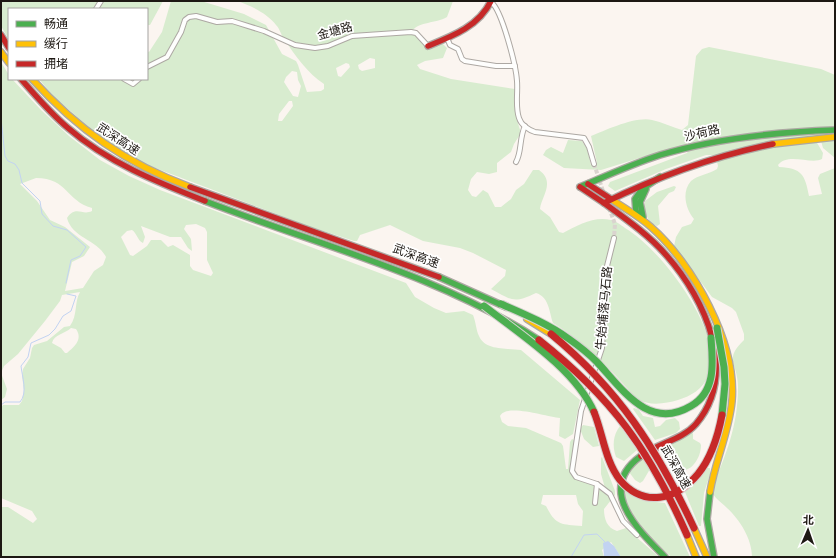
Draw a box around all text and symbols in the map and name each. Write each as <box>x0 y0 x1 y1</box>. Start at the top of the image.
legend <box>8 8 148 80</box>
text: 畅通 <box>44 16 68 31</box>
street label: 金塘路 <box>315 18 354 43</box>
text: 缓行 <box>44 36 68 51</box>
text: 拥堵 <box>44 56 68 71</box>
street label: 武深高速 <box>94 119 142 158</box>
street label: 沙荷路 <box>683 121 721 144</box>
street label: 武深高速 <box>391 240 441 271</box>
street label: 牛始埔落马石路 <box>592 265 615 350</box>
street label: 武深高速 <box>658 442 695 491</box>
north arrow <box>788 510 828 550</box>
text: 北 <box>803 513 814 527</box>

